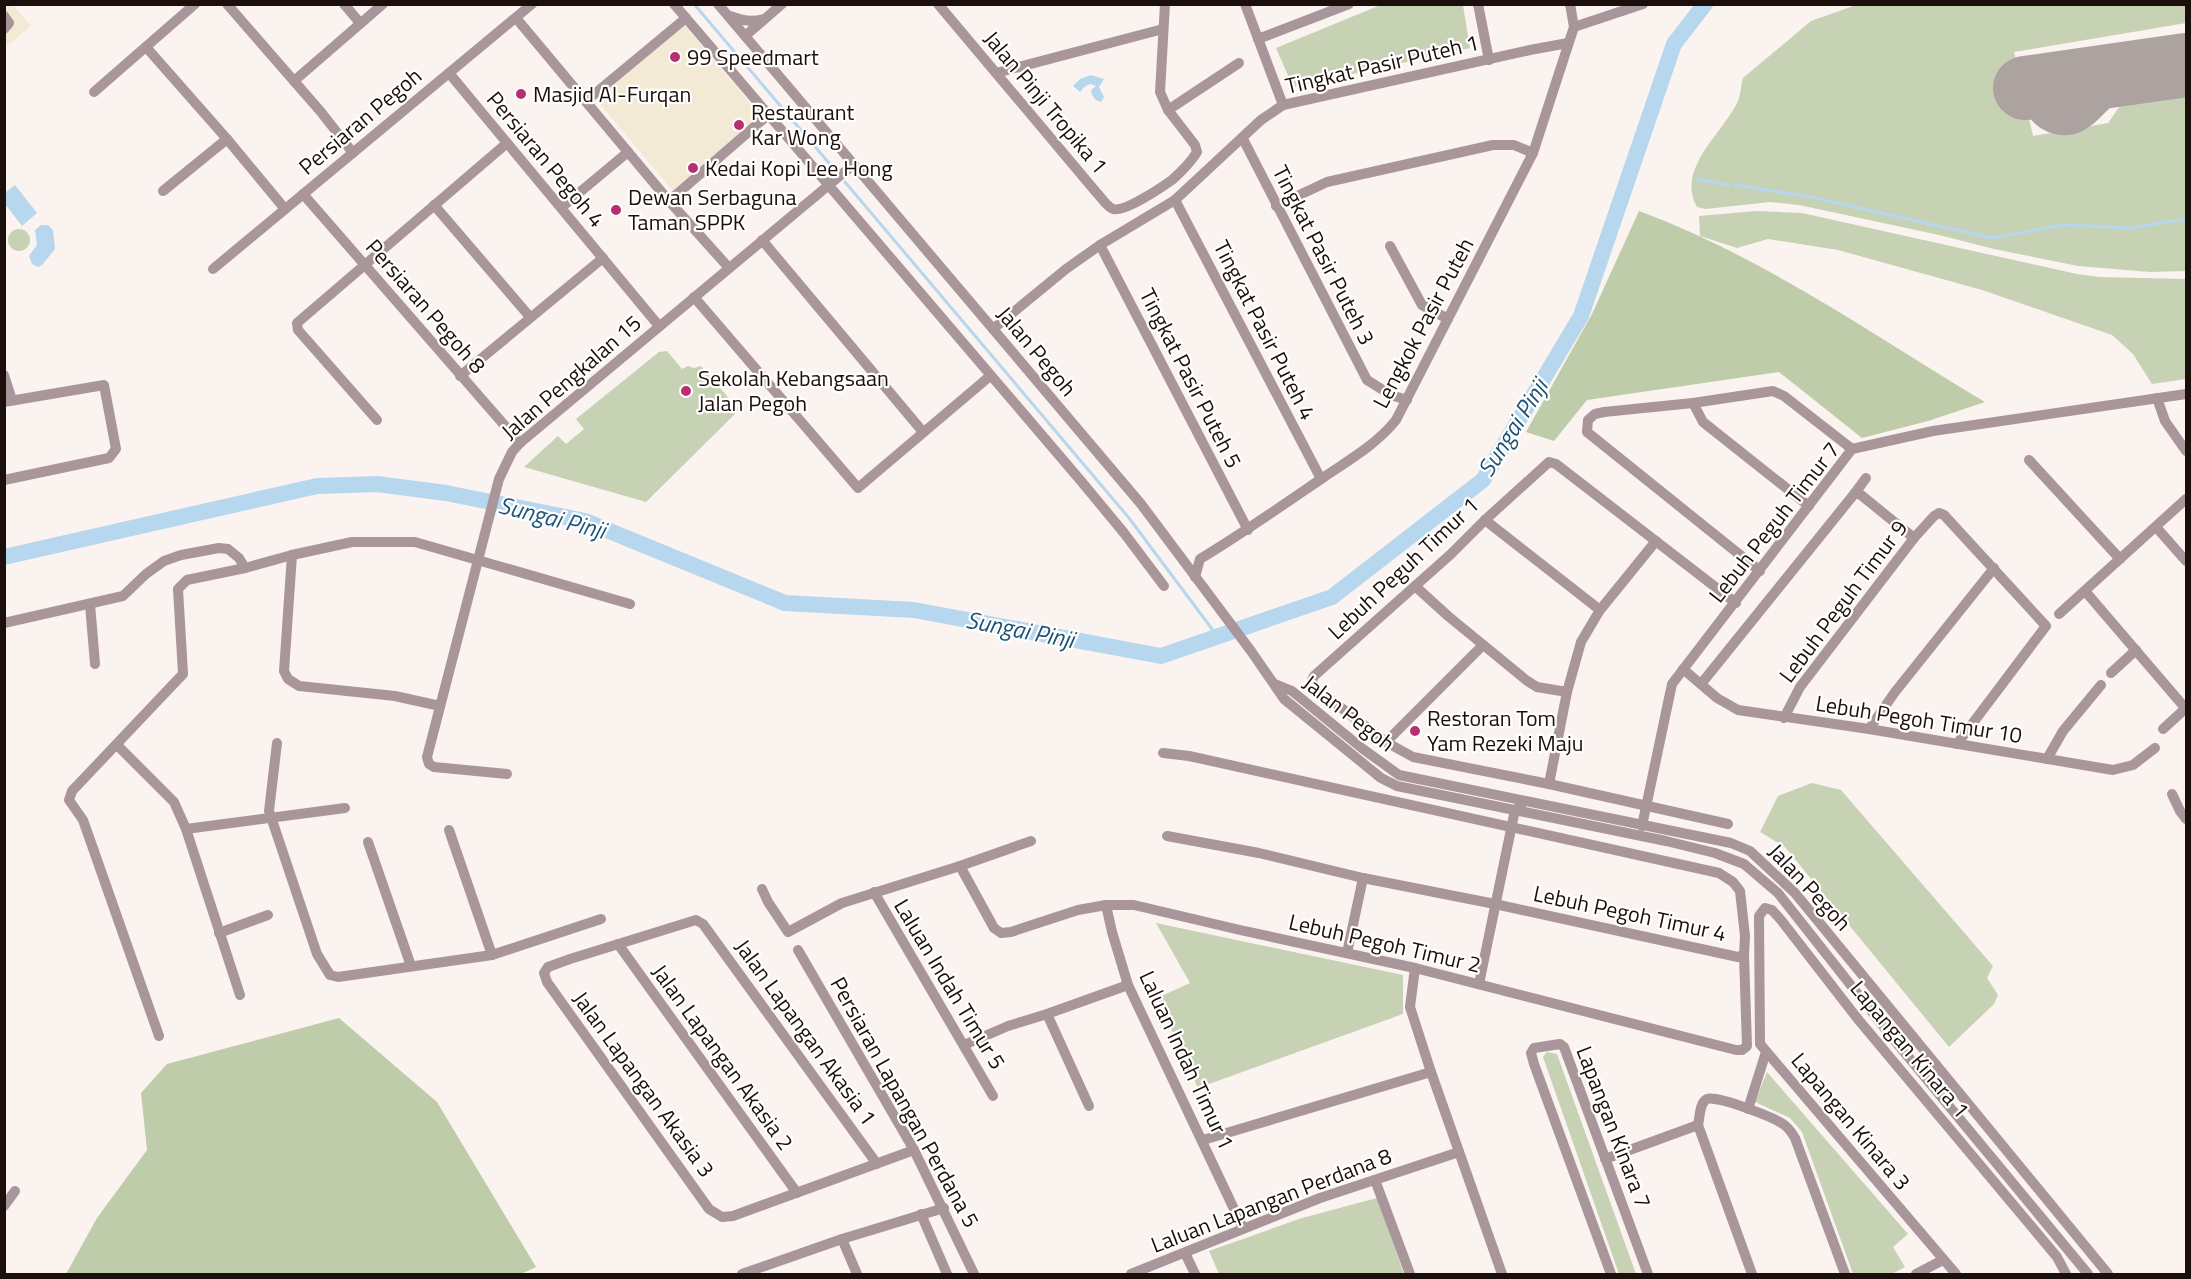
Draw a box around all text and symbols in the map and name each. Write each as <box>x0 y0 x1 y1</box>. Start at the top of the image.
street label: Jalan Pinji Tropika 1 <box>976 23 1116 181</box>
street label: Tingkat Pasir Puteh 1 <box>1282 25 1482 103</box>
place label: 99 Speedmart <box>687 40 819 74</box>
marker: 99 Speedmart <box>668 50 682 64</box>
street label: Persiaran Pegoh <box>291 59 429 183</box>
place label: Masjid Al-Furqan <box>533 77 691 111</box>
street label: Persiaran Pegoh 4 <box>479 83 613 235</box>
marker: Masjid Al-Furqan <box>514 87 528 101</box>
place label: Restaurant Kar Wong <box>751 95 855 154</box>
marker: Restaurant Kar Wong <box>732 118 746 132</box>
place label: Kedai Kopi Lee Hong <box>705 151 893 185</box>
street label: Tingkat Pasir Puteh 3 <box>1264 159 1384 351</box>
marker: Kedai Kopi Lee Hong <box>686 161 700 175</box>
place label: Dewan Serbaguna Taman SPPK <box>628 180 797 239</box>
marker: Dewan Serbaguna Taman SPPK <box>609 203 623 217</box>
street label: Persiaran Pegoh 8 <box>358 231 494 381</box>
street label: Lengkok Pasir Puteh <box>1364 232 1482 414</box>
street label: Tingkat Pasir Puteh 4 <box>1205 234 1325 426</box>
street label: Tingkat Pasir Puteh 5 <box>1131 282 1251 474</box>
street label: Jalan Pegoh <box>989 298 1085 404</box>
street label: Jalan Pengkalan 15 <box>493 306 649 448</box>
place label: Sekolah Kebangsaan Jalan Pegoh <box>698 361 889 420</box>
water label: Sungai Pinji <box>1468 369 1558 483</box>
marker: Sekolah Kebangsaan Jalan Pegoh <box>679 384 693 398</box>
street label: Lebuh Peguh Timur 7 <box>1700 434 1848 610</box>
water label: Sungai Pinji <box>495 486 613 548</box>
street label: Lebuh Peguh Timur 1 <box>1320 489 1486 647</box>
street label: Lebuh Peguh Timur 9 <box>1770 512 1916 690</box>
water label: Sungai Pinji <box>963 601 1080 658</box>
street label: Jalan Pegoh <box>1296 666 1402 760</box>
street label: Lebuh Pegoh Timur 10 <box>1813 686 2025 752</box>
place label: Restoran Tom Yam Rezeki Maju <box>1427 701 1583 760</box>
marker: Restoran Tom Yam Rezeki Maju <box>1408 724 1422 738</box>
street label: Jalan Pegoh <box>1760 836 1860 938</box>
street label: Lebuh Pegoh Timur 4 <box>1530 876 1730 950</box>
street label: Laluan Indah Timur 5 <box>886 892 1014 1076</box>
street label: Lebuh Pegoh Timur 2 <box>1286 904 1484 982</box>
street label: Jalan Lapangan Akasia 1 <box>727 932 885 1132</box>
street label: Jalan Lapangan Akasia 2 <box>644 957 802 1157</box>
street label: Laluan Indah Timur 1 <box>1131 965 1243 1155</box>
street label: Persiaran Lapangan Perdana 5 <box>822 970 988 1234</box>
street label: Lapangan Kinara 1 <box>1842 973 1978 1125</box>
street label: Jalan Lapangan Akasia 3 <box>565 984 723 1184</box>
street label: Lapangan Kinara 7 <box>1567 1041 1661 1213</box>
street label: Lapangan Kinara 3 <box>1783 1045 1919 1197</box>
street label: Laluan Lapangan Perdana 8 <box>1146 1138 1396 1262</box>

